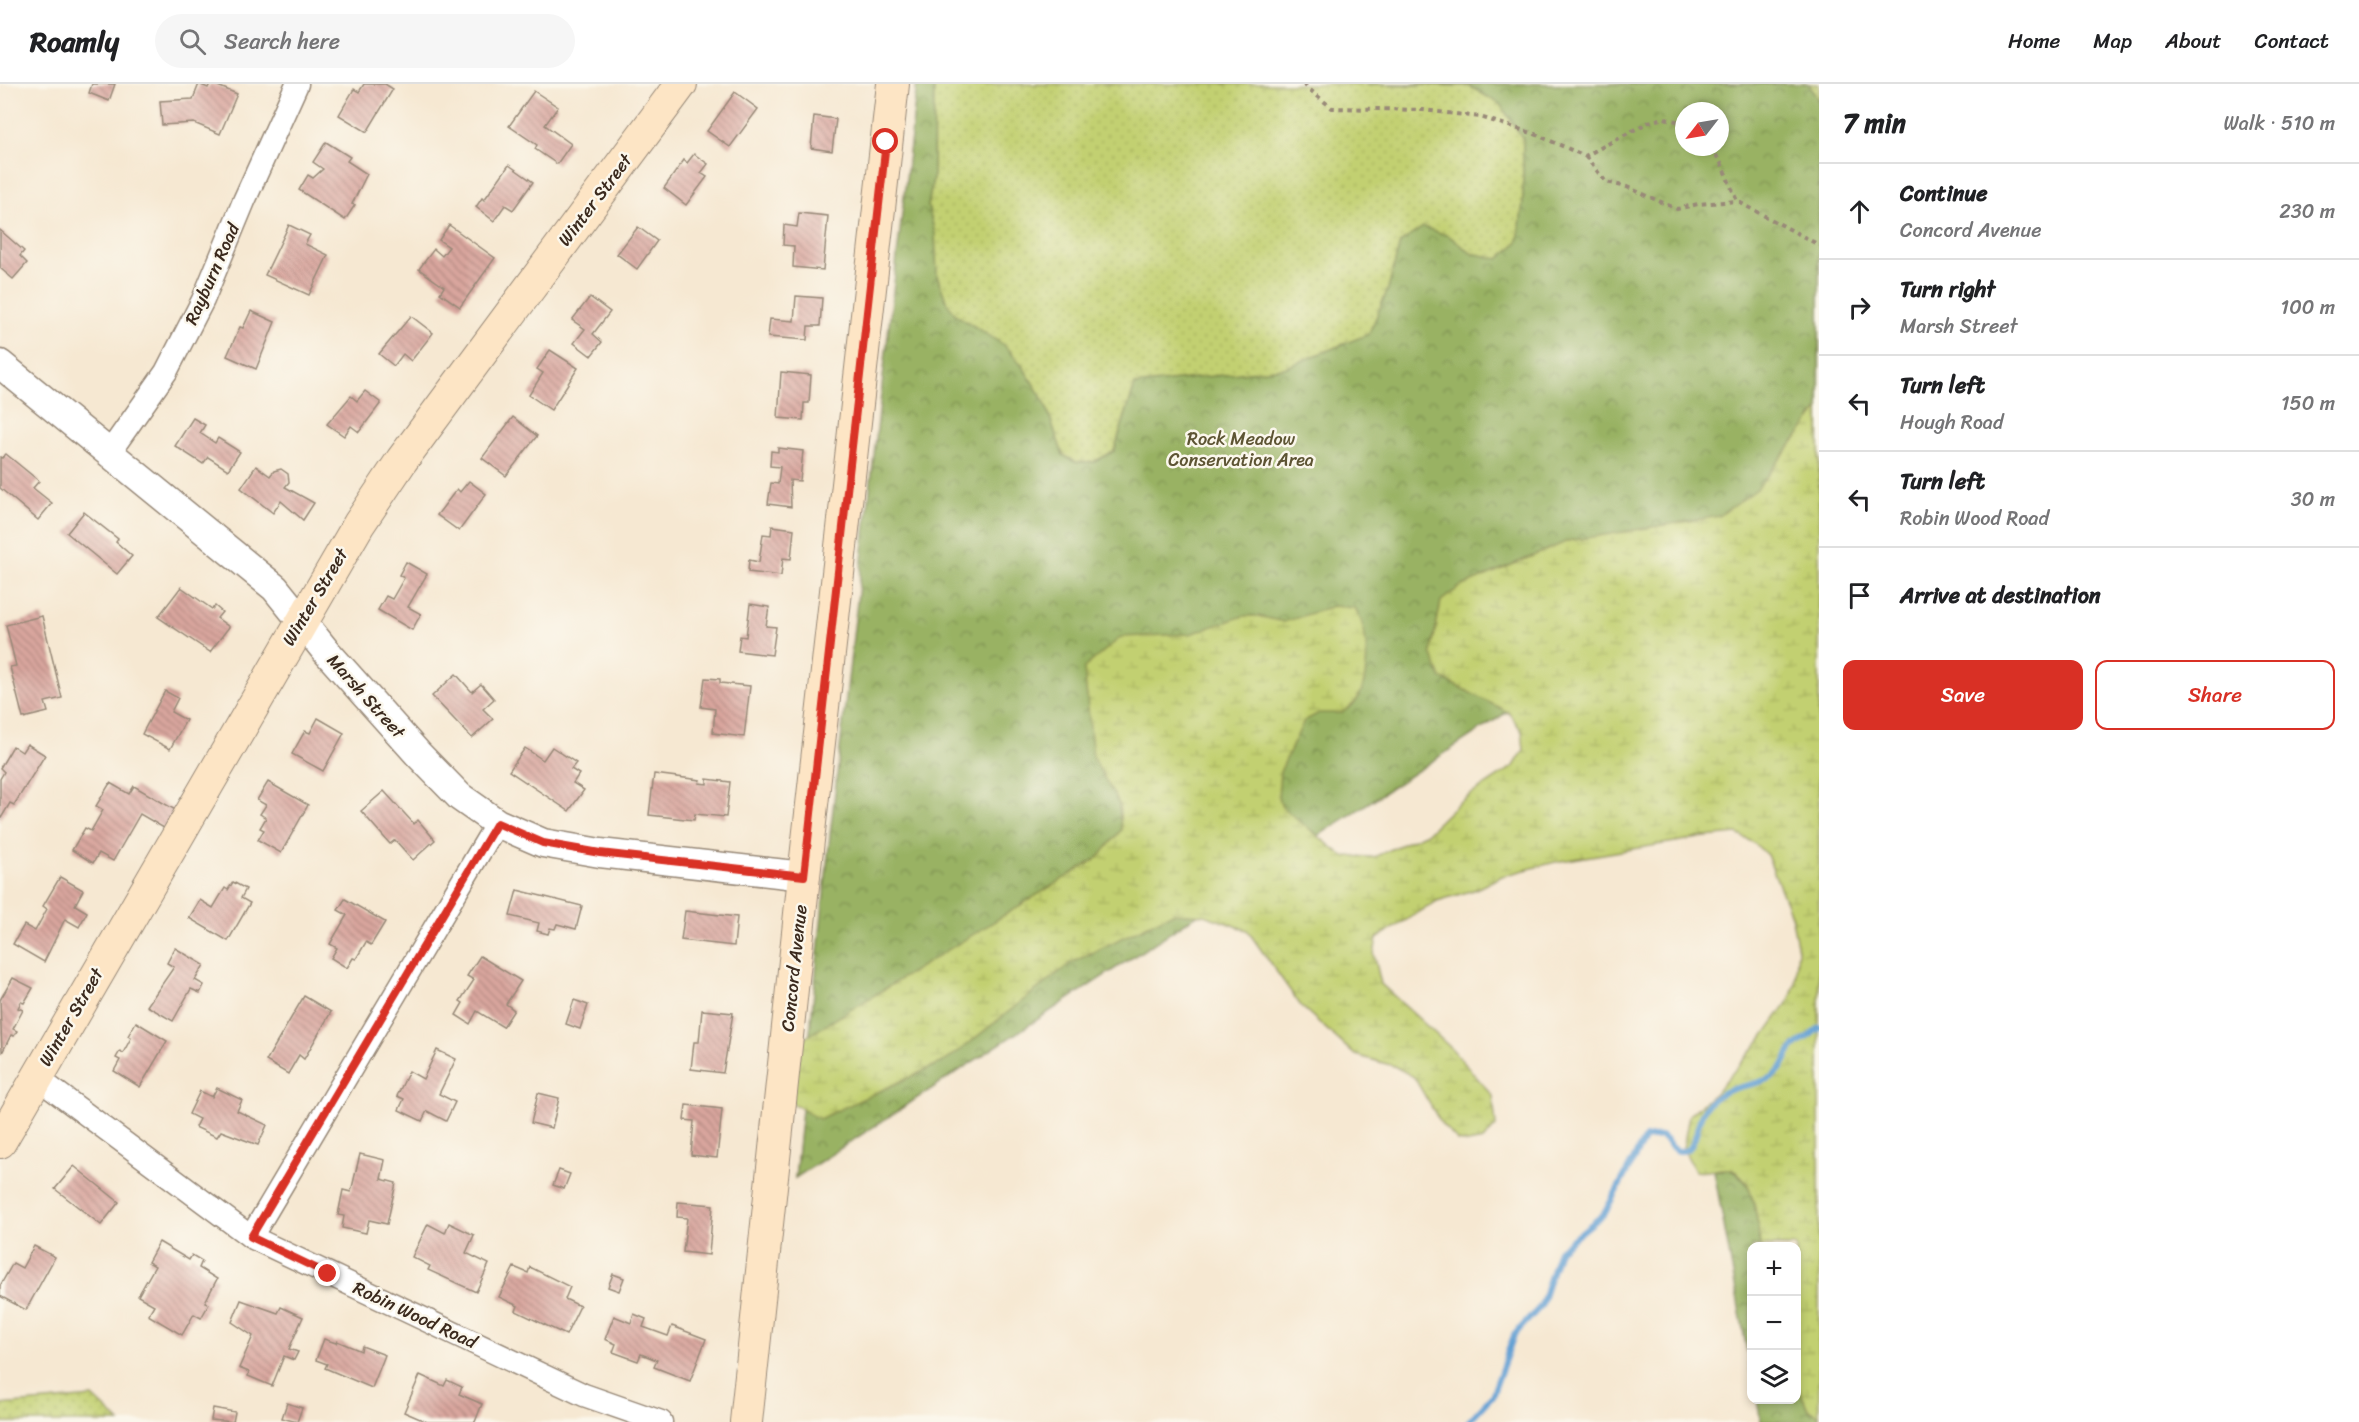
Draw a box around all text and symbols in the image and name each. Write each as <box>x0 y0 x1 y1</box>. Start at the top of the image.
search box <box>155 14 575 68</box>
text: Roamly <box>30 17 119 66</box>
text: Search here <box>224 22 340 61</box>
text: Home <box>2008 22 2060 60</box>
text: Map <box>2093 22 2132 60</box>
text: About <box>2165 22 2222 60</box>
text: Contact <box>2255 22 2329 60</box>
icon: search <box>176 25 209 58</box>
text: 7 min <box>1843 100 1906 146</box>
north arrow <box>1675 102 1729 156</box>
text: Walk · 510 m <box>2223 106 2335 141</box>
route start <box>872 128 898 154</box>
street label: Winter Street <box>549 146 641 253</box>
text: Continue <box>1900 174 1988 213</box>
text: 230 m <box>2279 194 2335 229</box>
icon: ahead <box>1843 195 1876 228</box>
text: Concord Avenue <box>1900 213 2041 248</box>
street label: Rayburn Road <box>175 216 249 330</box>
text: Turn right <box>1900 270 1995 309</box>
text: 100 m <box>2281 290 2335 325</box>
icon: right <box>1843 291 1876 324</box>
text: Marsh Street <box>1900 309 2018 344</box>
text: Turn left <box>1900 366 1985 405</box>
text: 150 m <box>2281 386 2335 421</box>
icon: left <box>1843 387 1876 420</box>
text: Hough Road <box>1900 405 2003 440</box>
park label: Rock Meadow Conservation Area <box>1168 423 1314 476</box>
text: Turn left <box>1900 462 1985 501</box>
text: 30 m <box>2291 482 2335 517</box>
icon: left <box>1843 483 1876 516</box>
text: Robin Wood Road <box>1900 501 2049 536</box>
street label: Winter Street <box>273 541 357 652</box>
text: Arrive at destination <box>1900 576 2101 615</box>
icon: arrive <box>1843 579 1876 612</box>
street label: Marsh Street <box>319 646 414 747</box>
button: Save <box>1843 660 2083 730</box>
button: Share <box>2095 660 2335 730</box>
street label: Concord Avenue <box>771 903 817 1033</box>
street label: Winter Street <box>30 961 113 1072</box>
map controls <box>1747 1242 1801 1404</box>
button: + <box>1747 1242 1801 1296</box>
route end <box>314 1260 340 1286</box>
street label: Robin Wood Road <box>348 1272 484 1358</box>
button: − <box>1747 1296 1801 1350</box>
button: layers <box>1747 1350 1801 1404</box>

